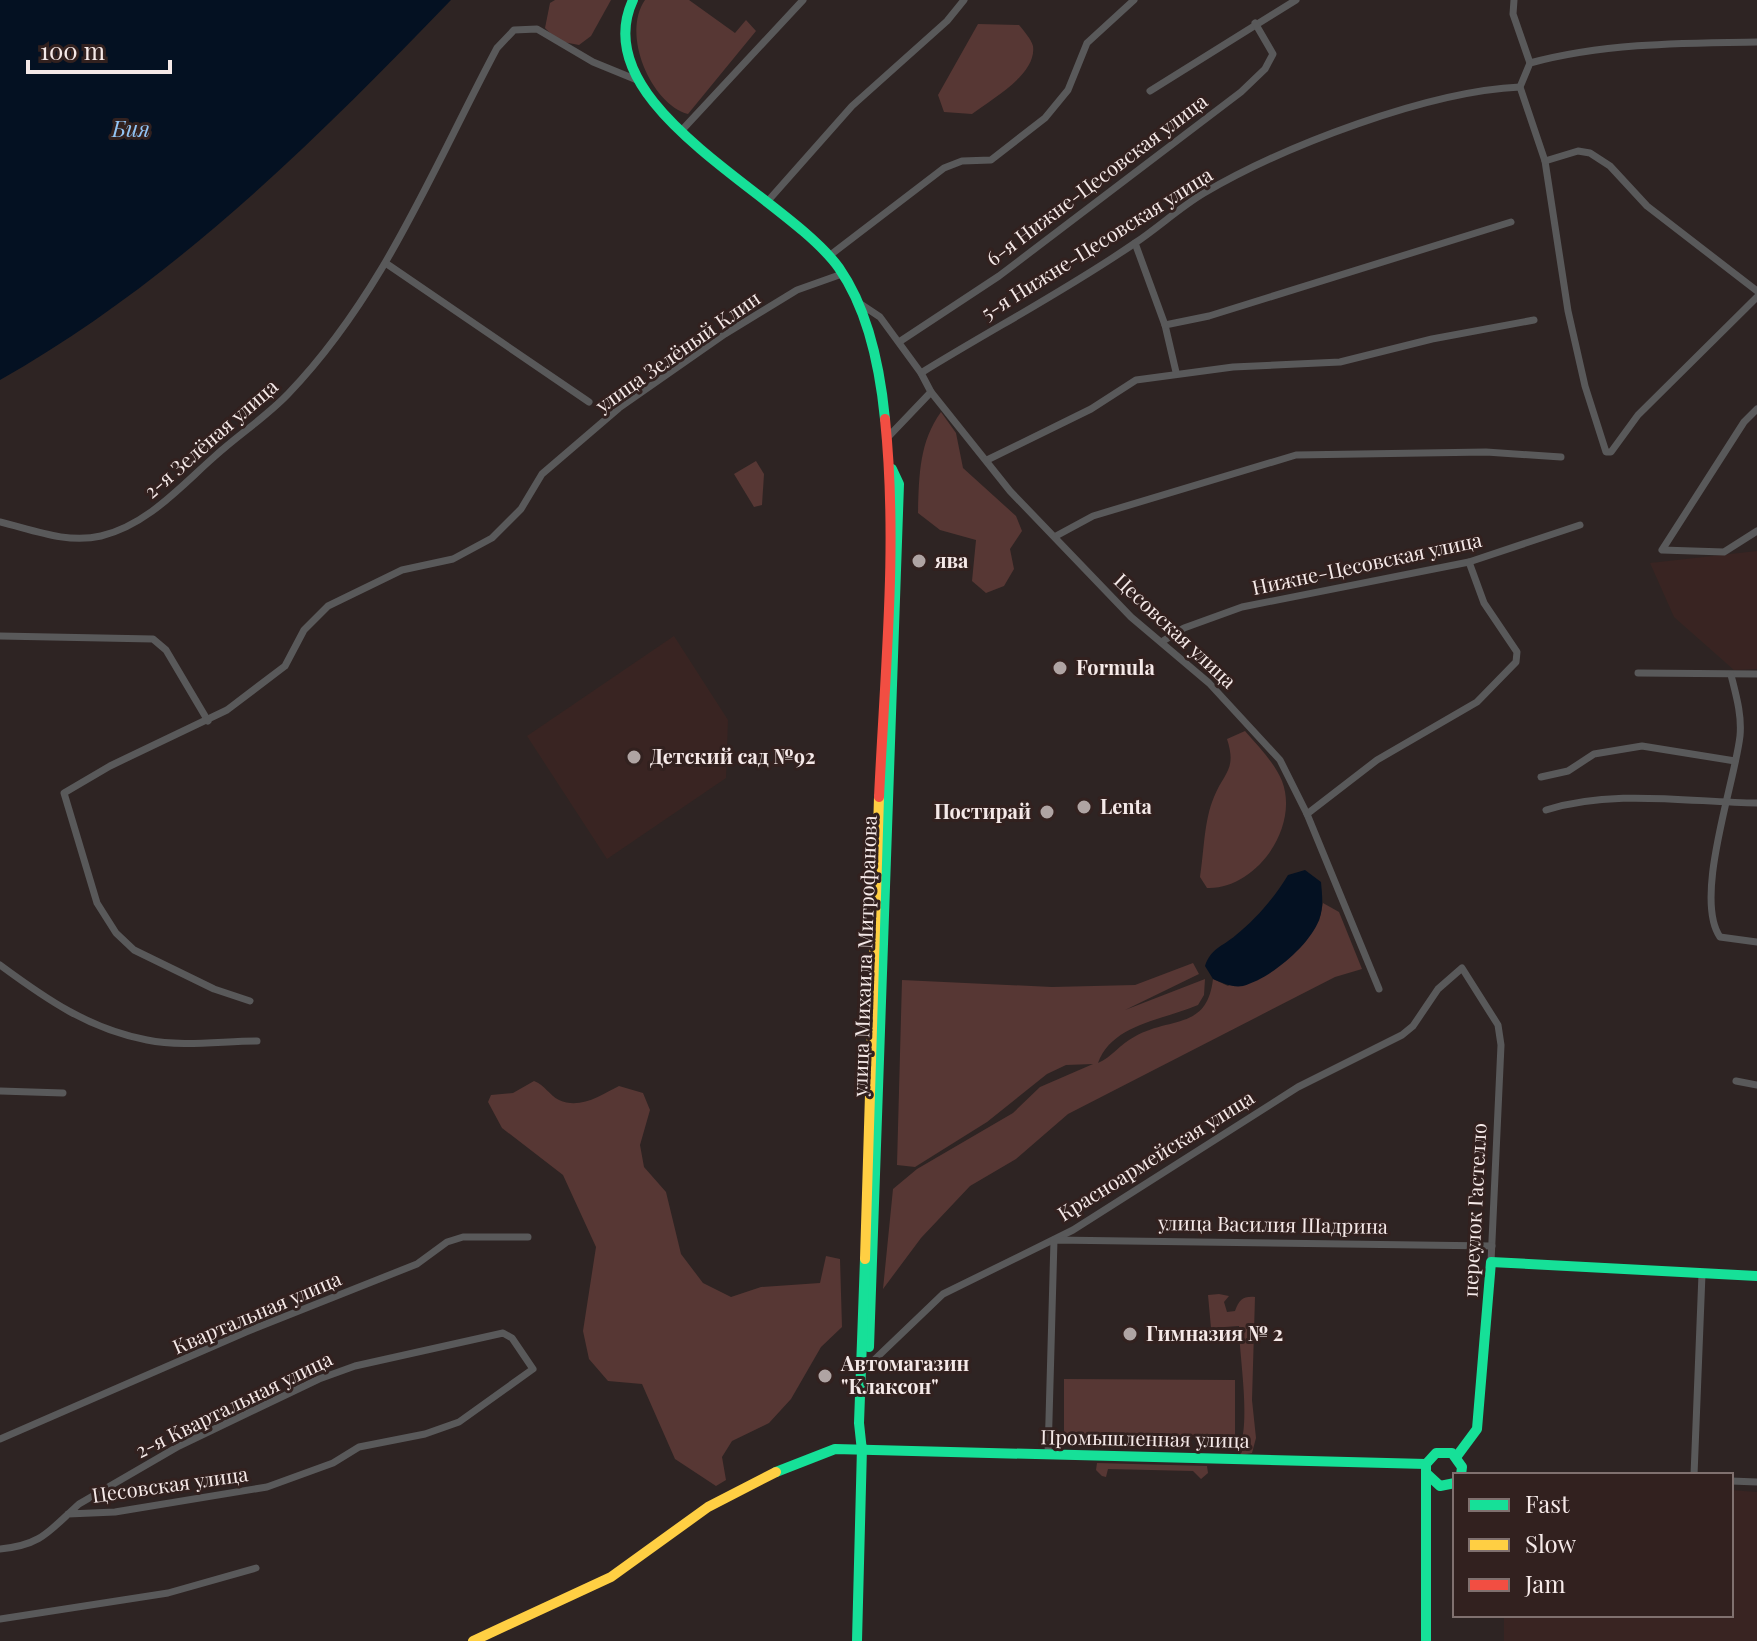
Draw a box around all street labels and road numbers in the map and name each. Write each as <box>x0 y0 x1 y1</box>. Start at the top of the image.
street label: 6-я Нижне-Цесовская улица <box>980 87 1212 271</box>
street label: 5-я Нижне-Цесовская улица <box>975 160 1217 325</box>
street label: улица Зелёный Клин <box>589 284 765 418</box>
street label: 2-я Зелёная улица <box>137 372 283 504</box>
street label: Нижне-Цесовская улица <box>1249 525 1484 600</box>
street label: Цесовская улица <box>1109 566 1243 694</box>
street label: улица Михаила Митрофанова <box>845 815 882 1098</box>
street label: Красноармейская улица <box>1052 1083 1259 1226</box>
street label: переулок Гастелло <box>1455 1122 1492 1298</box>
street label: улица Василия Шадрина <box>1157 1208 1388 1239</box>
street label: Квартальная улица <box>168 1264 345 1359</box>
street label: 2-я Квартальная улица <box>130 1344 336 1463</box>
street label: Промышленная улица <box>1040 1422 1250 1453</box>
street label: Цесовская улица <box>90 1459 250 1508</box>

